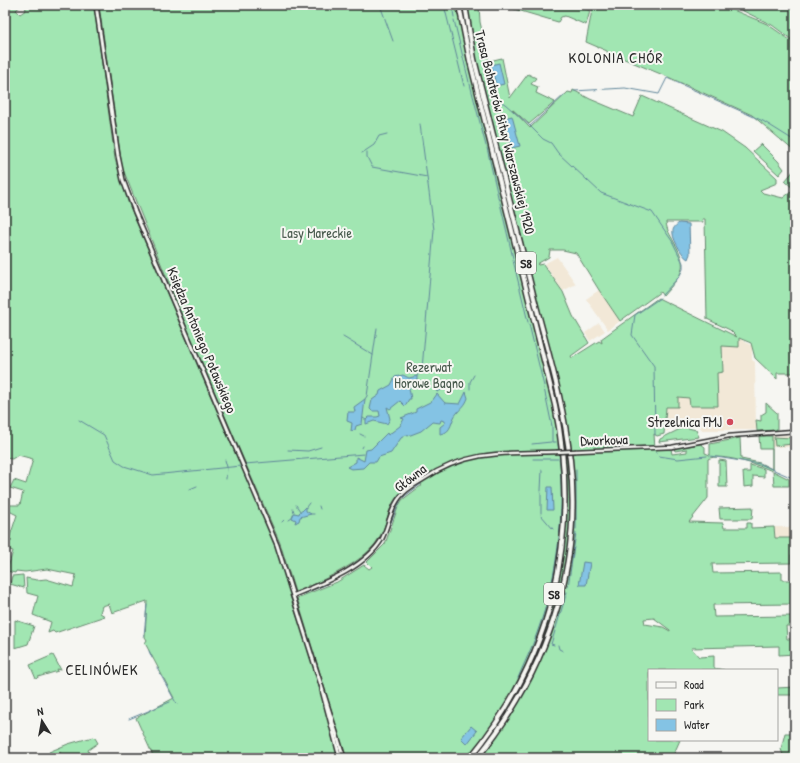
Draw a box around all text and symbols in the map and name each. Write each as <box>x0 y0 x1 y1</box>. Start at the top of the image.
street label: Trasa Bohaterów Bitwy Warszawskiej 1920 <box>470 28 540 236</box>
district label: KOLONIA CHÓR <box>569 47 663 68</box>
park label: Lasy Mareckie <box>282 223 352 243</box>
road number: S8 <box>516 252 536 274</box>
street label: Księdza Antoniego Poławskiego <box>162 264 242 416</box>
park label: Rezerwat Horowe Bagno <box>394 357 464 393</box>
place label: Strzelnica FMJ <box>648 412 722 431</box>
marker: Strzelnica FMJ <box>725 417 735 427</box>
street label: Dworkowa <box>580 429 629 450</box>
street label: Główna <box>390 459 430 496</box>
road number: S8 <box>544 583 564 605</box>
district label: CELINÓWEK <box>66 659 139 680</box>
legend <box>648 669 778 741</box>
text: Road <box>684 676 704 693</box>
text: Park <box>684 696 704 713</box>
north arrow <box>22 701 62 741</box>
text: N <box>36 704 44 719</box>
text: Water <box>684 716 710 733</box>

